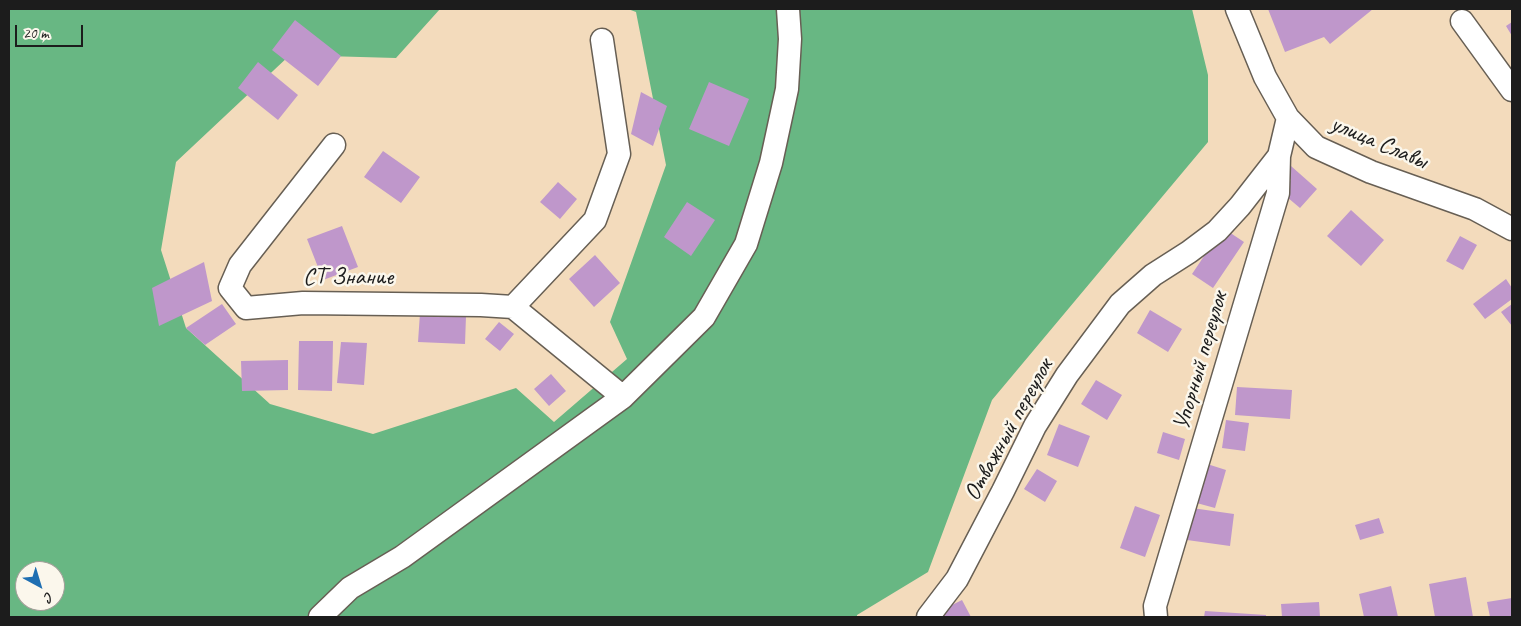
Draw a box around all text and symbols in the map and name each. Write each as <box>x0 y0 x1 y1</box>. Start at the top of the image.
scale bar <box>18 15 85 47</box>
text: 20 m <box>23 24 49 43</box>
street label: улица Славы <box>1326 110 1432 176</box>
street label: СТ Знание <box>303 264 393 292</box>
street label: Упорный переулок <box>1167 288 1235 434</box>
street label: Отважный переулок <box>958 354 1060 506</box>
north arrow <box>15 561 65 611</box>
text: С <box>41 588 57 606</box>

